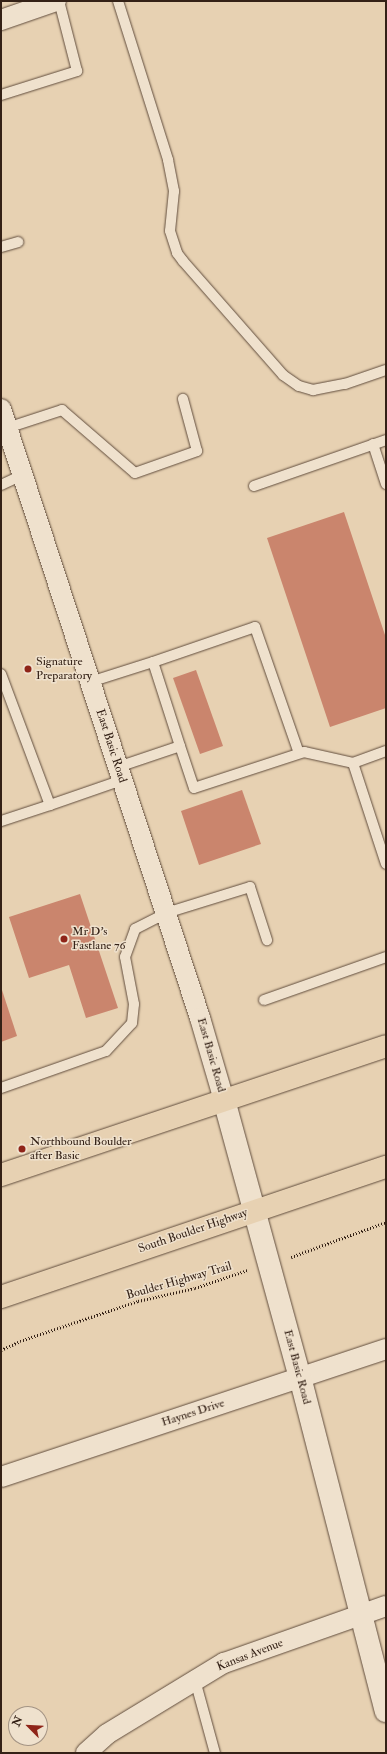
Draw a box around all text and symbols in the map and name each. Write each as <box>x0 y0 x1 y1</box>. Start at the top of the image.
place label: Signature Preparatory <box>36 655 92 683</box>
marker: Signature Preparatory <box>23 664 33 674</box>
street label: East Basic Road <box>92 707 130 785</box>
place label: Mr D's Fastlane 76 <box>72 925 125 953</box>
marker: Mr D's Fastlane 76 <box>59 934 69 944</box>
street label: East Basic Road <box>194 1016 228 1094</box>
place label: Northbound Boulder after Basic <box>30 1135 132 1163</box>
marker: Northbound Boulder after Basic <box>17 1144 27 1154</box>
street label: South Boulder Highway <box>136 1206 250 1256</box>
street label: Boulder Highway Trail <box>125 1259 233 1303</box>
street label: East Basic Road <box>280 1328 314 1406</box>
street label: Haynes Drive <box>160 1396 226 1430</box>
street label: Kansas Avenue <box>215 1636 285 1674</box>
north arrow <box>8 1706 48 1746</box>
text: N <box>10 1714 25 1728</box>

